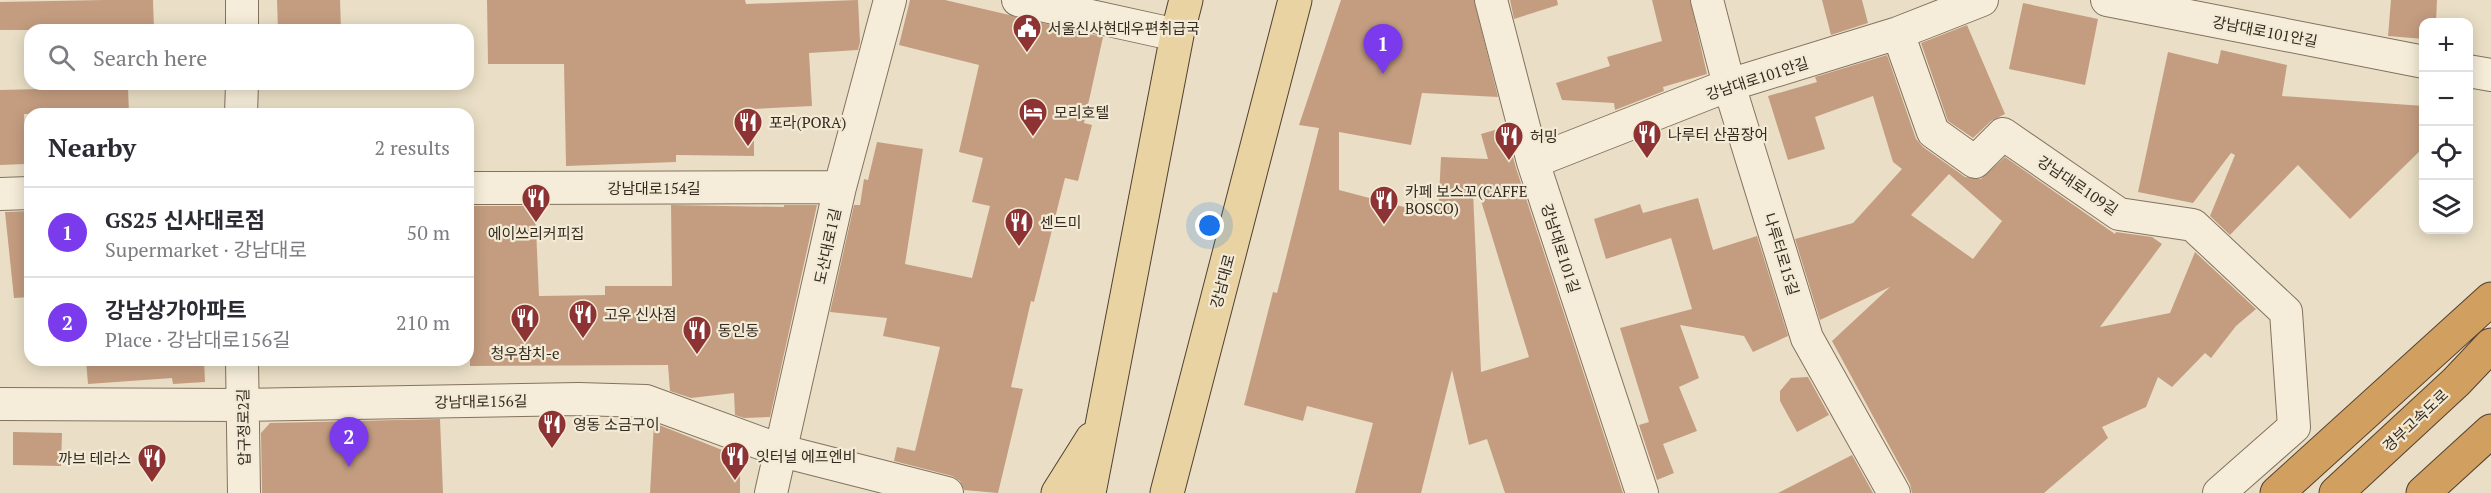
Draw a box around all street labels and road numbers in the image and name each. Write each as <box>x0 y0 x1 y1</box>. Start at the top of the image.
street label: 강남대로101안길 <box>2211 11 2319 51</box>
street label: 강남대로101안길 <box>1703 52 1811 104</box>
street label: 강남대로109길 <box>2034 151 2122 219</box>
street label: 강남대로154길 <box>608 178 701 198</box>
street label: 강남대로101길 <box>1537 201 1585 295</box>
street label: 도산대로1길 <box>809 206 845 286</box>
street label: 나루터로15길 <box>1760 210 1804 298</box>
street label: 강남대로 <box>1205 252 1239 310</box>
street label: 경부고속도로 <box>2378 384 2452 456</box>
street label: 압구정로2길 <box>232 388 254 466</box>
street label: 강남대로156길 <box>434 390 528 412</box>

